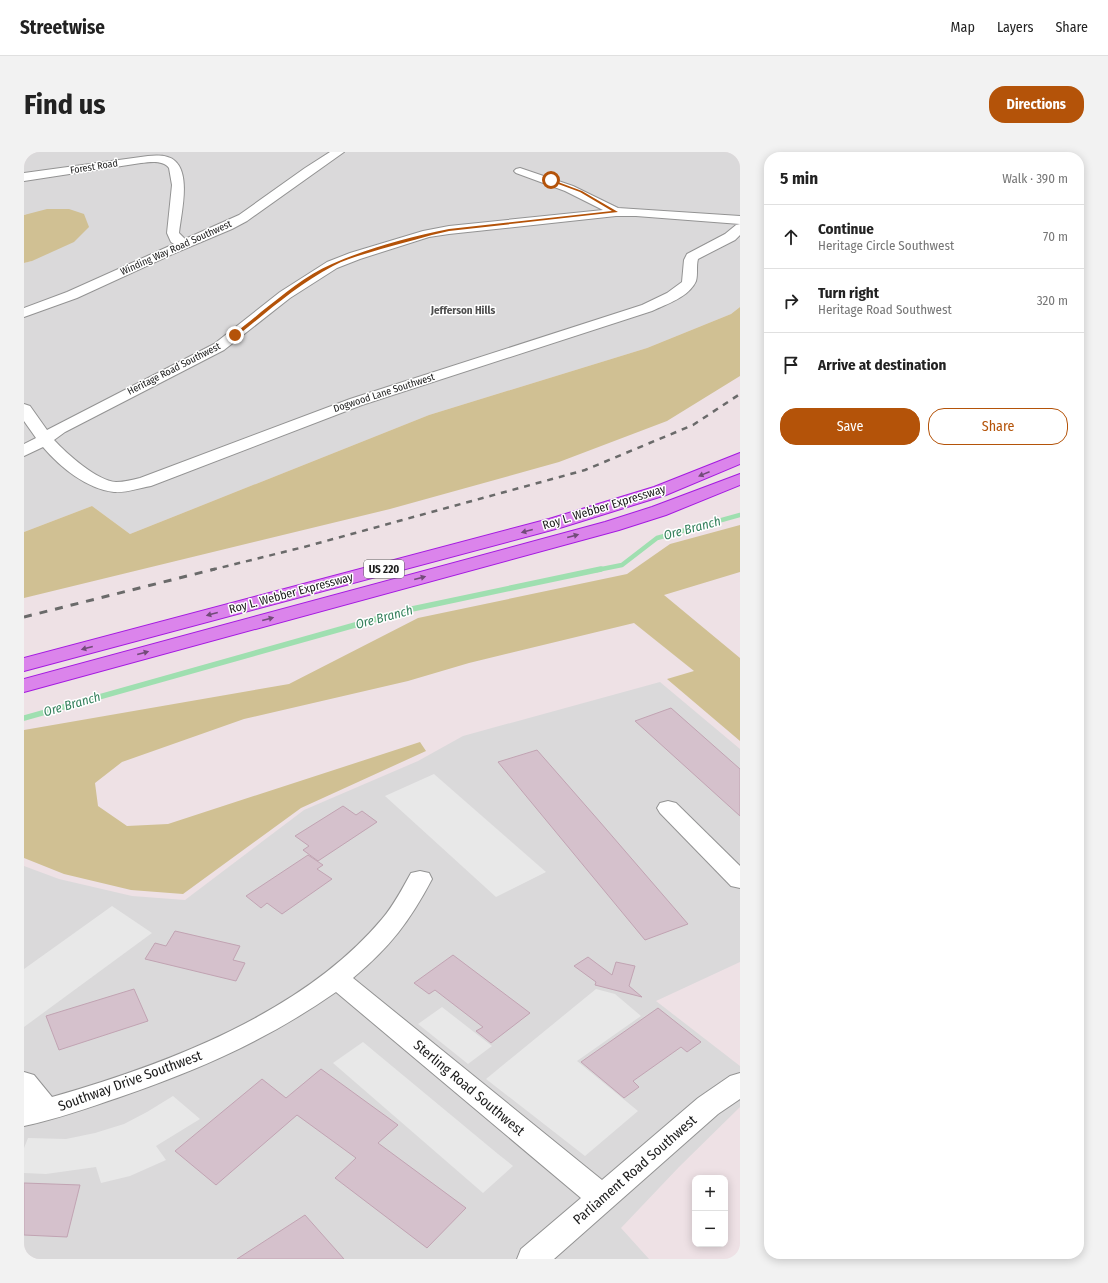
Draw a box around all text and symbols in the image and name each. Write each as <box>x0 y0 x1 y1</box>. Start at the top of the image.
text: Streetwise <box>20 16 105 39</box>
text: Map <box>951 19 975 36</box>
text: Layers <box>997 19 1033 36</box>
text: Share <box>1055 19 1088 36</box>
button: Directions <box>989 86 1084 123</box>
text: Find us <box>24 88 106 121</box>
street label: Forest Road <box>69 157 119 177</box>
text: 5 min <box>780 168 818 189</box>
route start <box>542 171 560 189</box>
text: Walk · 390 m <box>1002 171 1068 186</box>
street label: Winding Way Road Southwest <box>119 218 234 278</box>
text: Continue <box>818 220 874 238</box>
icon: ahead <box>780 226 802 248</box>
text: 70 m <box>1043 229 1068 244</box>
text: Heritage Circle Southwest <box>818 238 954 253</box>
text: Turn right <box>818 284 879 302</box>
icon: right <box>780 290 802 312</box>
text: 320 m <box>1037 293 1068 308</box>
text: Heritage Road Southwest <box>818 302 952 317</box>
district label: Jefferson Hills <box>430 304 495 317</box>
route end <box>226 326 244 344</box>
street label: Heritage Road Southwest <box>125 340 223 398</box>
icon: arrive <box>780 354 802 376</box>
text: Arrive at destination <box>818 356 946 374</box>
street label: Dogwood Lane Southwest <box>332 371 437 415</box>
button: Save <box>780 408 920 445</box>
button: Share <box>928 408 1068 445</box>
one-way arrow <box>698 471 710 477</box>
street label: Roy L. Webber Expressway <box>541 481 668 532</box>
water label: Ore Branch <box>662 513 722 543</box>
one-way arrow <box>521 528 534 534</box>
one-way arrow <box>567 533 579 539</box>
road number: US 220 <box>364 560 404 578</box>
street label: Roy L. Webber Expressway <box>227 570 355 616</box>
one-way arrow <box>415 575 427 581</box>
water label: Ore Branch <box>354 602 414 632</box>
one-way arrow <box>206 611 218 617</box>
one-way arrow <box>262 616 274 622</box>
one-way arrow <box>80 645 93 651</box>
one-way arrow <box>137 650 149 656</box>
water label: Ore Branch <box>42 689 102 719</box>
street label: Sterling Road Southwest <box>410 1036 528 1140</box>
street label: Southway Drive Southwest <box>56 1047 205 1115</box>
street label: Parliament Road Southwest <box>570 1112 700 1228</box>
map controls <box>692 1175 728 1247</box>
button: + <box>692 1175 728 1211</box>
button: − <box>692 1211 728 1247</box>

